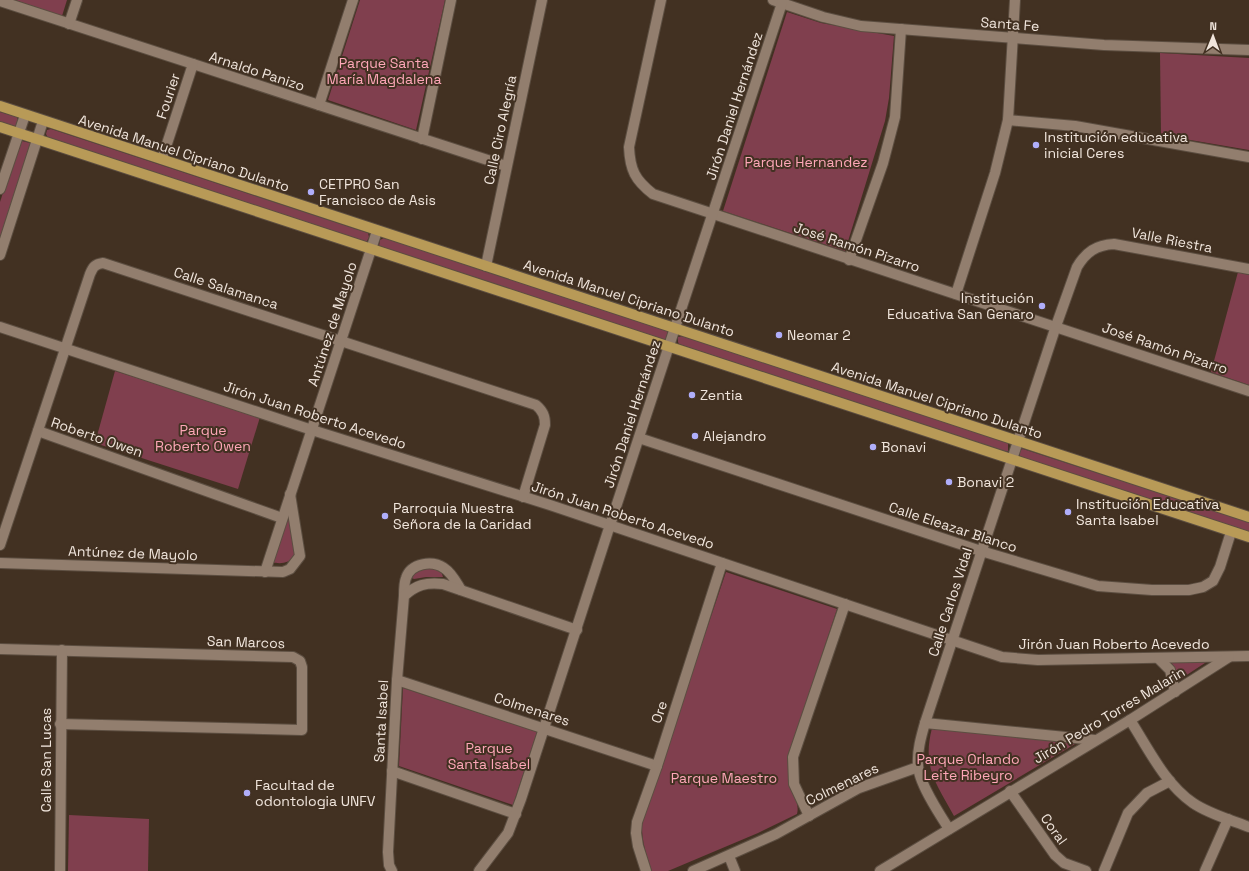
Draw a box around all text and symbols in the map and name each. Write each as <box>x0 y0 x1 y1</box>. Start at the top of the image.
street label: Santa Fe <box>980 13 1040 35</box>
north arrow <box>1193 16 1233 56</box>
text: N <box>1209 19 1217 33</box>
street label: Jirón Daniel Hernández <box>702 30 766 182</box>
street label: Arnaldo Panizo <box>207 47 307 95</box>
park label: Parque Santa María Magdalena <box>327 54 441 88</box>
street label: Fourier <box>152 71 184 121</box>
street label: Calle Ciro Alegría <box>480 74 520 186</box>
street label: Avenida Manuel Cipriano Dulanto <box>76 110 292 196</box>
place label: Institución educativa inicial Ceres <box>1044 128 1188 162</box>
marker: Institución educativa inicial Ceres <box>1031 140 1041 150</box>
park label: Parque Hernandez <box>744 153 868 171</box>
place label: CETPRO San Francisco de Asis <box>319 175 436 209</box>
marker: CETPRO San Francisco de Asis <box>306 187 316 197</box>
street label: José Ramón Pizarro <box>792 218 922 276</box>
street label: Valle Riestra <box>1130 223 1214 257</box>
street label: Avenida Manuel Cipriano Dulanto <box>521 255 737 341</box>
street label: Antúnez de Mayolo <box>303 259 361 389</box>
street label: Calle Salamanca <box>171 263 281 313</box>
place label: Institución Educativa San Genaro <box>887 289 1034 323</box>
marker: Institución Educativa San Genaro <box>1037 301 1047 311</box>
street label: José Ramón Pizarro <box>1100 318 1230 378</box>
place label: Neomar 2 <box>787 326 851 344</box>
marker: Neomar 2 <box>774 330 784 340</box>
street label: Jirón Daniel Hernández <box>600 338 664 490</box>
street label: Avenida Manuel Cipriano Dulanto <box>829 357 1045 443</box>
street label: Jirón Juan Roberto Acevedo <box>221 377 409 453</box>
place label: Zentia <box>700 386 742 404</box>
marker: Zentia <box>687 390 697 400</box>
street label: Roberto Owen <box>49 413 145 461</box>
park label: Parque Roberto Owen <box>155 421 251 455</box>
place label: Alejandro <box>703 427 766 445</box>
marker: Alejandro <box>690 431 700 441</box>
place label: Bonavi <box>881 438 926 456</box>
marker: Bonavi <box>868 442 878 452</box>
place label: Bonavi 2 <box>957 473 1014 491</box>
street label: Jirón Juan Roberto Acevedo <box>529 477 717 553</box>
marker: Bonavi 2 <box>944 477 954 487</box>
place label: Institución Educativa Santa Isabel <box>1076 495 1219 529</box>
street label: Calle Eleazar Blanco <box>887 498 1019 556</box>
place label: Parroquia Nuestra Señora de la Caridad <box>393 499 531 533</box>
marker: Institución Educativa Santa Isabel <box>1063 507 1073 517</box>
marker: Parroquia Nuestra Señora de la Caridad <box>380 511 390 521</box>
street label: Antúnez de Mayolo <box>68 542 198 564</box>
street label: Calle Carlos Vidal <box>924 545 976 659</box>
street label: San Marcos <box>207 632 285 652</box>
street label: Jirón Juan Roberto Acevedo <box>1018 635 1210 653</box>
street label: Jirón Pedro Torres Malarin <box>1030 662 1188 768</box>
street label: Santa Isabel <box>370 679 392 763</box>
street label: Colmenares <box>492 688 572 730</box>
street label: Ore <box>647 698 671 726</box>
street label: Calle San Lucas <box>37 708 55 812</box>
park label: Parque Santa Isabel <box>448 739 530 773</box>
park label: Parque Orlando Leite Ribeyro <box>916 750 1020 784</box>
street label: Colmenares <box>803 759 881 809</box>
park label: Parque Maestro <box>671 769 777 787</box>
place label: Facultad de odontologia UNFV <box>255 776 376 810</box>
marker: Facultad de odontologia UNFV <box>242 788 252 798</box>
street label: Coral <box>1037 810 1071 848</box>

